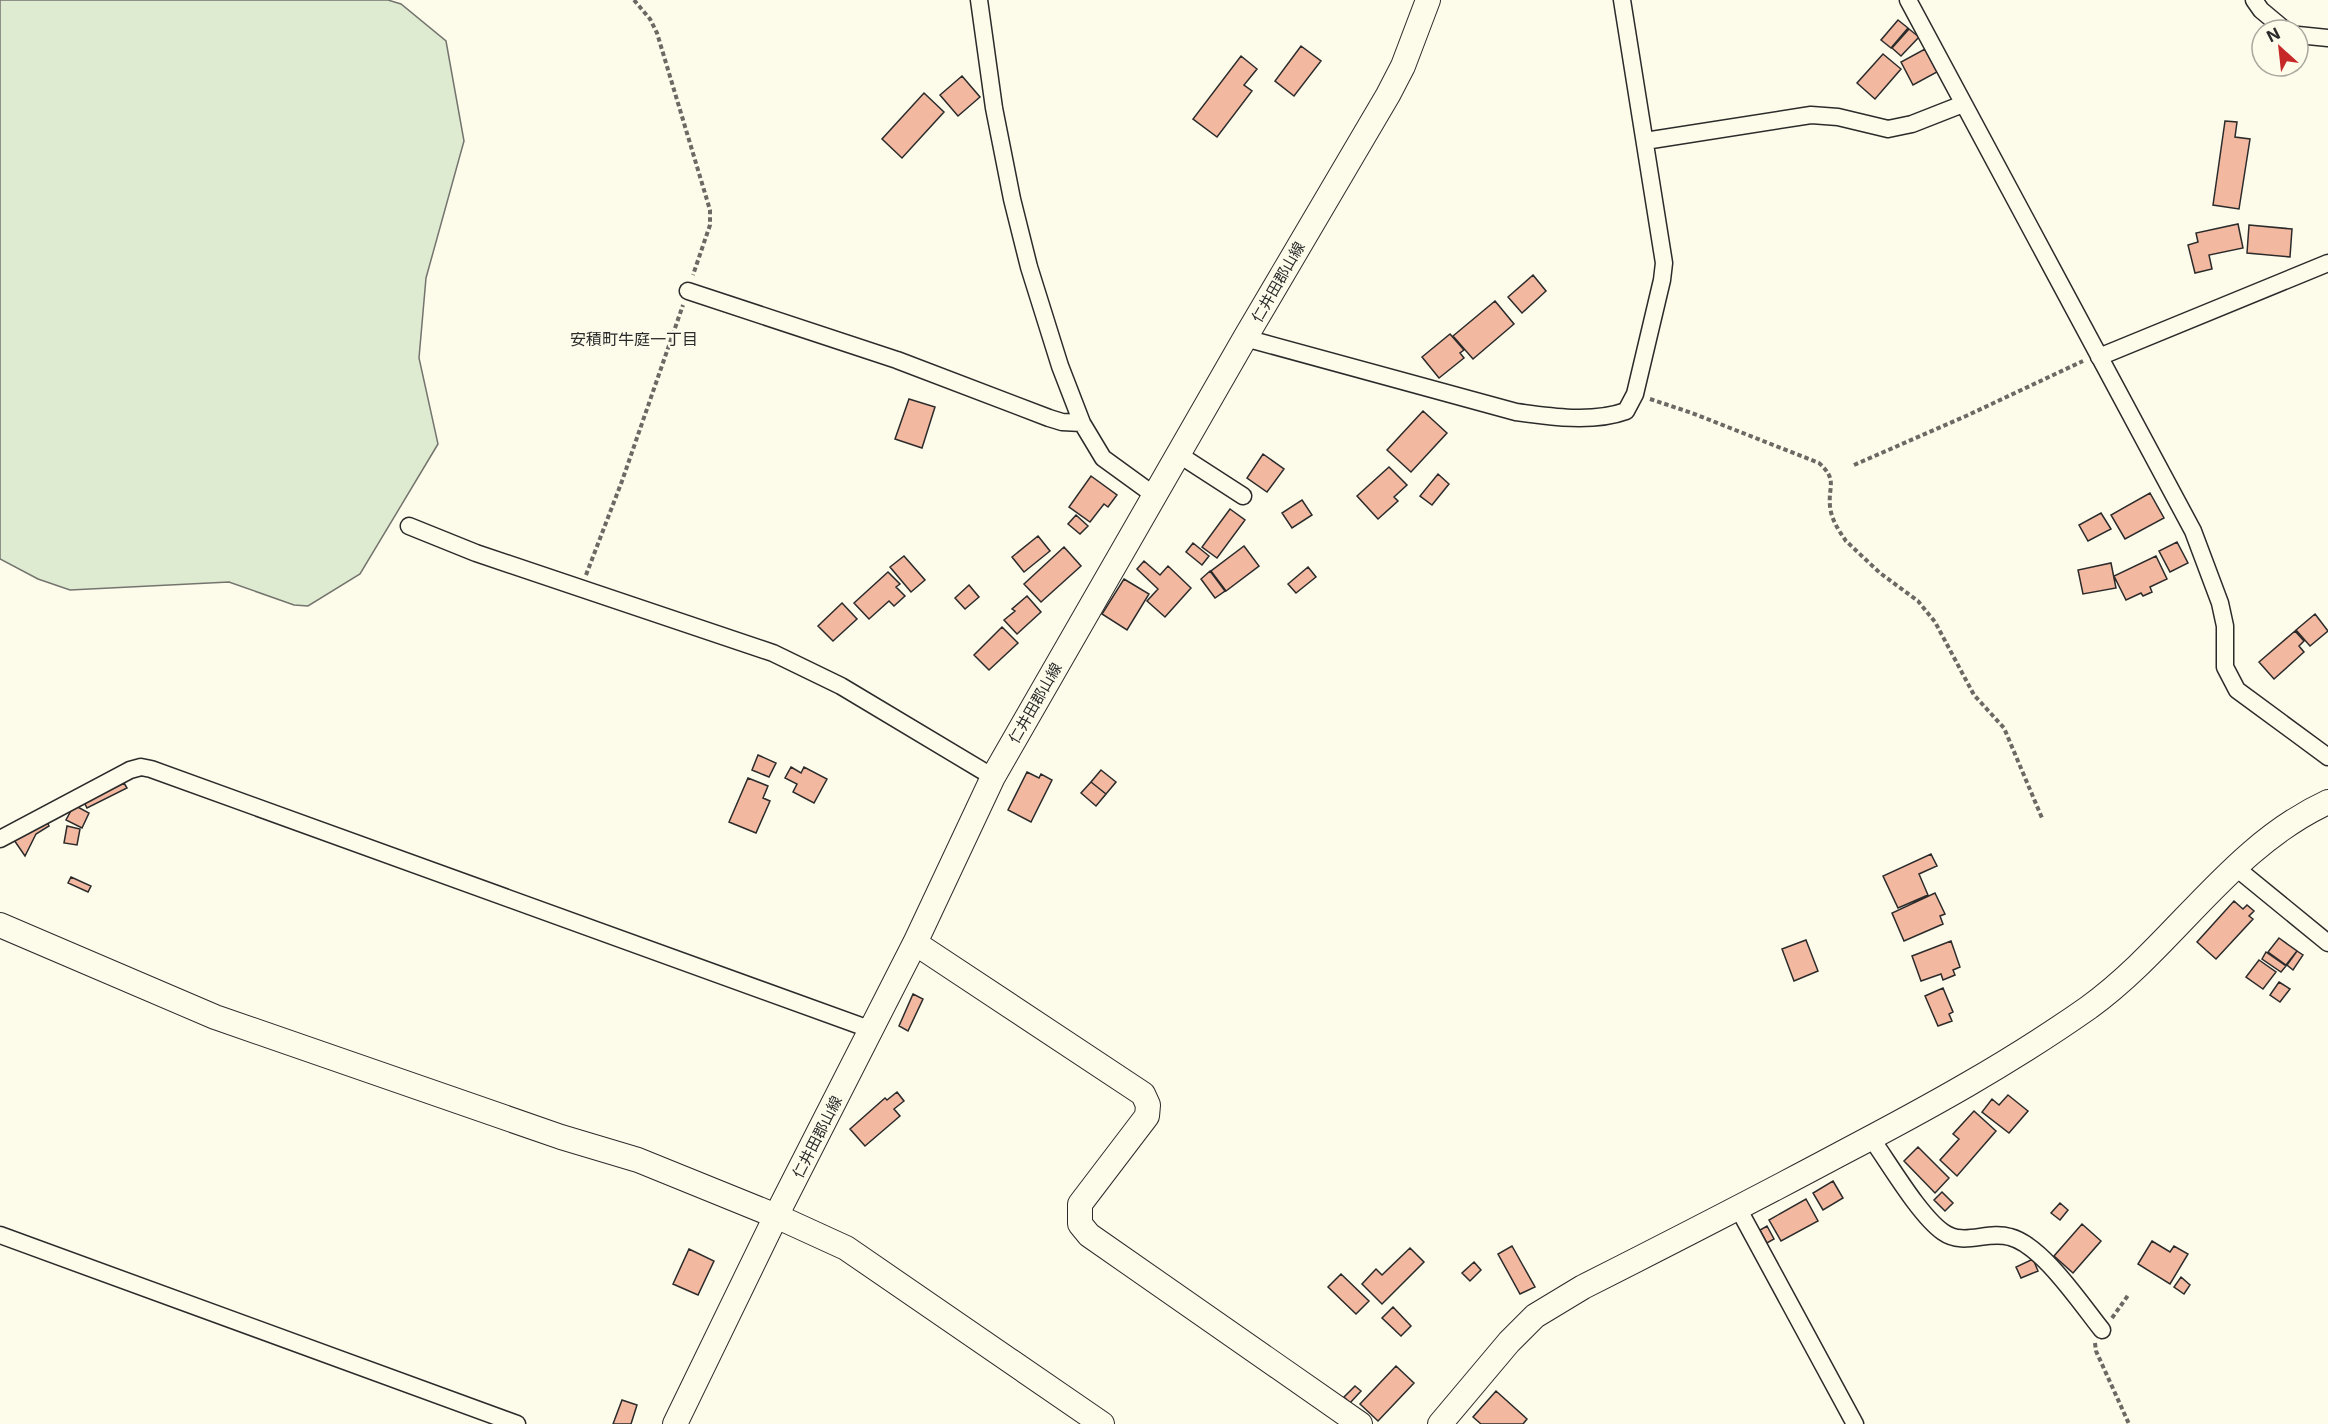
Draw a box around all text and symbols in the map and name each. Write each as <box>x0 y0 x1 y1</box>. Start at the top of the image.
north arrow <box>2250 18 2310 78</box>
text: N <box>2263 23 2283 46</box>
street label: 仁井田郡山線 <box>1247 238 1309 326</box>
district label: 安積町牛庭一丁目 <box>570 329 698 349</box>
street label: 仁井田郡山線 <box>1004 659 1066 747</box>
street label: 仁井田郡山線 <box>788 1093 846 1181</box>

